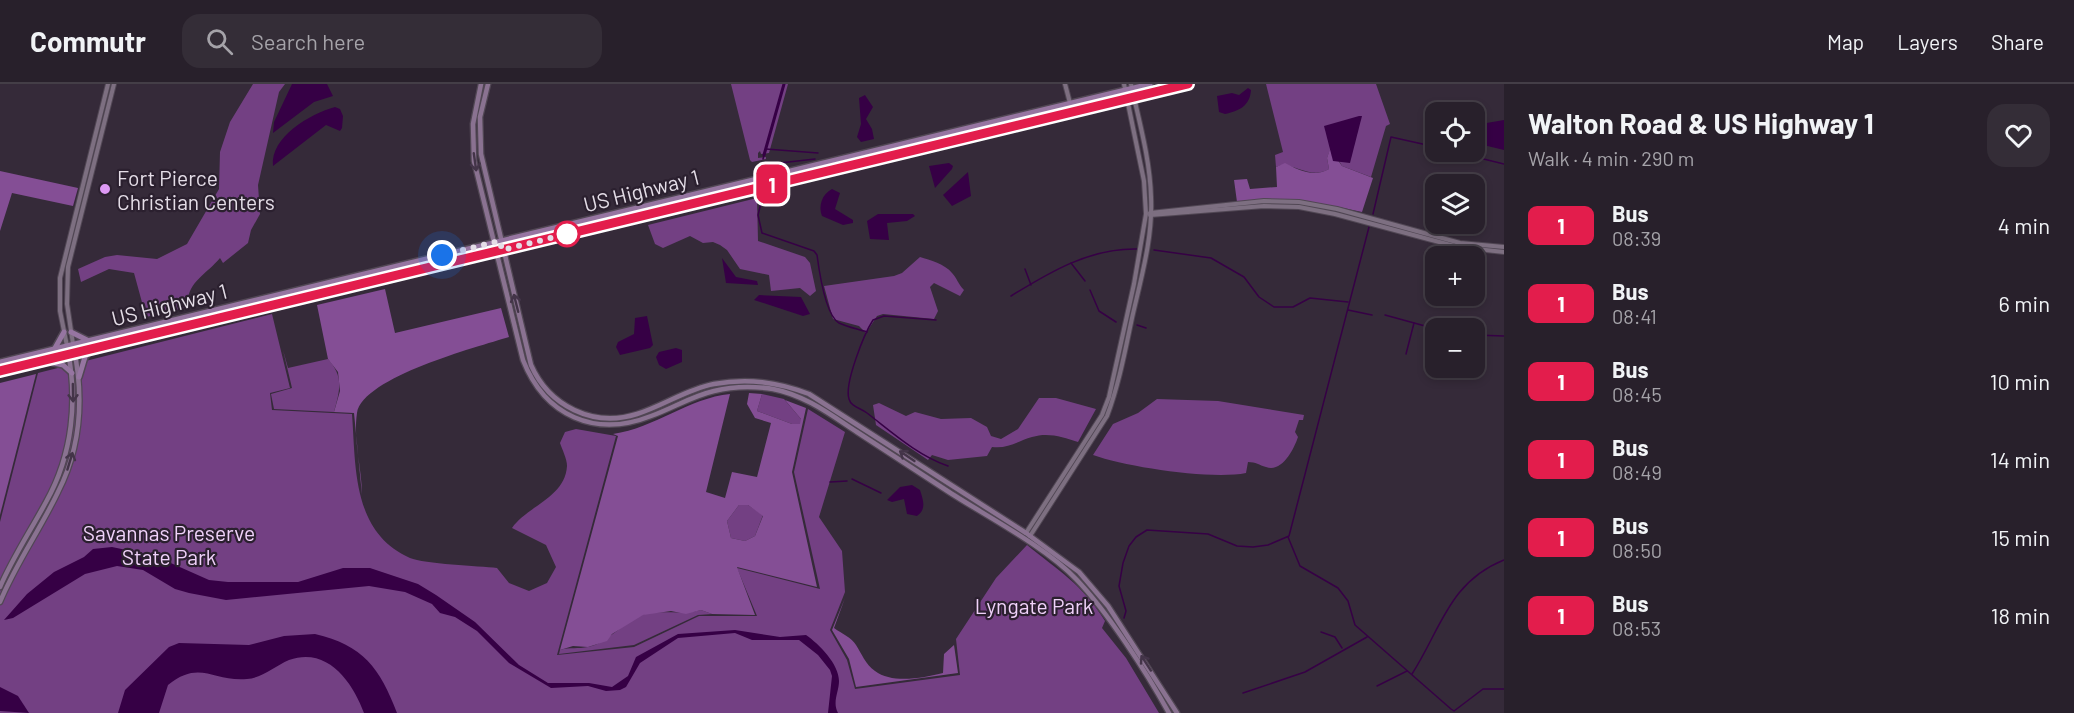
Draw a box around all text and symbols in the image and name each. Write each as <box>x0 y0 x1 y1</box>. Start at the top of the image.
search box <box>182 14 602 68</box>
text: Commutr <box>30 24 146 58</box>
icon: search <box>203 25 236 58</box>
text: Search here <box>251 28 365 54</box>
text: Map <box>1827 29 1864 54</box>
text: Layers <box>1897 29 1958 54</box>
text: Share <box>1991 29 2044 54</box>
map controls <box>1425 102 1485 378</box>
button: locate <box>1425 102 1485 162</box>
button: heart <box>1987 104 2050 167</box>
text: Walton Road & US Highway 1 <box>1528 106 1874 140</box>
text: Walk · 4 min · 290 m <box>1528 146 1694 170</box>
one-way arrow <box>469 152 480 172</box>
street label: US Highway 1 <box>581 164 701 216</box>
line badge: 1 <box>752 164 792 204</box>
place label: Fort Pierce Christian Centers <box>117 165 275 214</box>
text: 1 <box>768 172 776 197</box>
button: layers <box>1425 174 1485 234</box>
marker: Fort Pierce Christian Centers <box>98 182 112 196</box>
text: Bus <box>1612 200 1649 226</box>
text: 4 min <box>1998 212 2050 238</box>
text: 1 <box>1557 213 1565 238</box>
unlabelled marker <box>554 221 580 247</box>
text: 08:39 <box>1612 226 1661 250</box>
your location <box>427 240 457 270</box>
button: + <box>1425 246 1485 306</box>
street label: US Highway 1 <box>109 278 229 330</box>
text: Bus <box>1612 278 1649 304</box>
text: 6 min <box>1999 290 2050 316</box>
text: 1 <box>1557 291 1565 316</box>
one-way arrow <box>509 294 521 313</box>
text: 08:41 <box>1612 304 1657 328</box>
button: − <box>1425 318 1485 378</box>
text: Bus <box>1612 356 1649 382</box>
text: 10 min <box>1990 368 2050 394</box>
text: 1 <box>1557 369 1565 394</box>
one-way arrow <box>67 382 78 402</box>
text: 08:45 <box>1612 382 1662 406</box>
text: Bus <box>1612 434 1649 460</box>
text: 14 min <box>1990 446 2050 472</box>
text: 1 <box>1557 447 1565 472</box>
one-way arrow <box>900 450 916 462</box>
one-way arrow <box>66 452 77 471</box>
text: 08:49 <box>1612 460 1662 484</box>
text: Bus <box>1612 512 1649 538</box>
park label: Savannas Preserve State Park <box>83 520 255 569</box>
text: 15 min <box>1991 524 2050 550</box>
text: 1 <box>1557 525 1565 550</box>
text: 08:50 <box>1612 538 1662 562</box>
text: Bus <box>1612 590 1649 616</box>
park label: Lyngate Park <box>975 593 1093 618</box>
text: 18 min <box>1991 602 2050 628</box>
text: 1 <box>1557 603 1565 628</box>
text: 08:53 <box>1612 616 1661 640</box>
one-way arrow <box>1140 655 1152 672</box>

